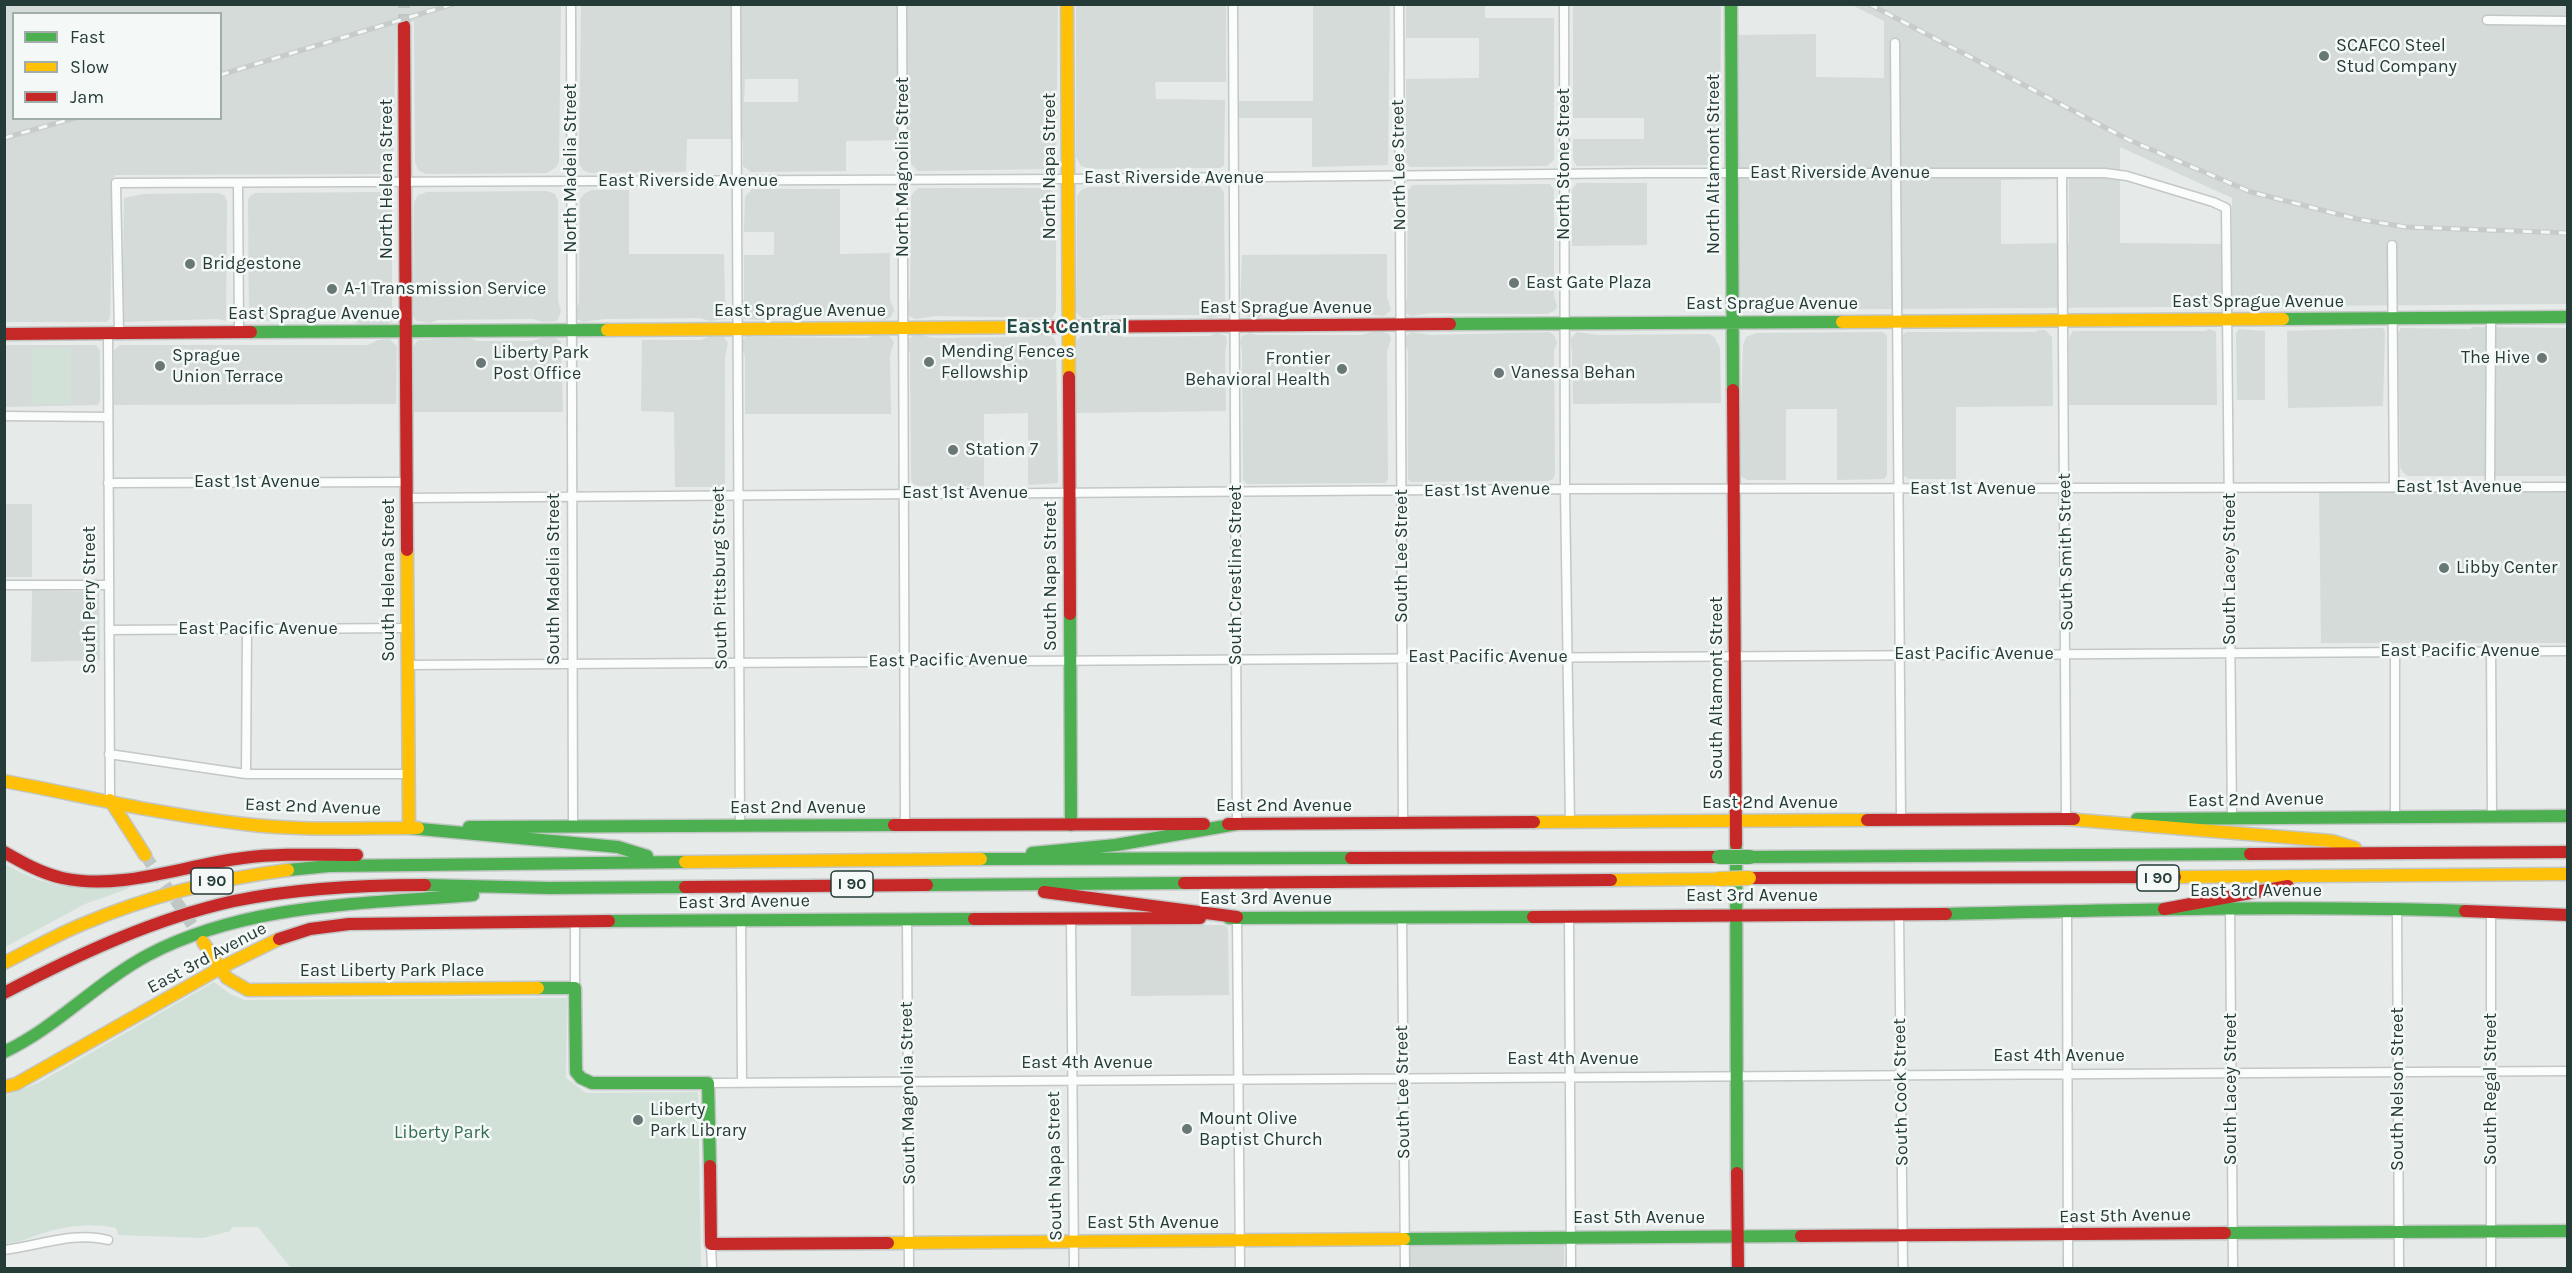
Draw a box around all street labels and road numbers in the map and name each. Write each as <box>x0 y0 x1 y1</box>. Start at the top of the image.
street label: North Altamont Street <box>1703 74 1725 254</box>
street label: North Magnolia Street <box>892 77 914 257</box>
street label: North Madelia Street <box>560 83 582 253</box>
street label: North Stone Street <box>1553 88 1575 240</box>
street label: North Napa Street <box>1039 93 1061 239</box>
street label: North Helena Street <box>376 99 398 259</box>
street label: North Lee Street <box>1387 99 1411 231</box>
street label: East Riverside Avenue <box>1750 162 1930 184</box>
street label: East Riverside Avenue <box>1084 167 1264 189</box>
street label: East Riverside Avenue <box>598 170 778 192</box>
street label: East Sprague Avenue <box>2172 291 2344 313</box>
street label: East Sprague Avenue <box>1686 293 1858 315</box>
street label: East Sprague Avenue <box>1200 297 1372 319</box>
street label: East Sprague Avenue <box>714 300 886 322</box>
street label: East Sprague Avenue <box>228 303 400 325</box>
street label: East 1st Avenue <box>194 471 320 493</box>
street label: South Smith Street <box>2054 473 2078 631</box>
street label: East 1st Avenue <box>2396 476 2522 498</box>
street label: East 1st Avenue <box>1424 478 1550 502</box>
street label: East 1st Avenue <box>1910 478 2036 500</box>
street label: East 1st Avenue <box>902 482 1028 504</box>
street label: South Crestline Street <box>1225 485 1247 665</box>
street label: South Pittsburg Street <box>708 486 732 670</box>
street label: South Lee Street <box>1391 489 1413 623</box>
street label: South Madelia Street <box>543 493 565 665</box>
street label: South Lacey Street <box>2219 493 2241 645</box>
street label: South Helena Street <box>378 498 400 662</box>
street label: South Napa Street <box>1040 501 1062 651</box>
street label: South Perry Street <box>79 526 101 674</box>
street label: South Altamont Street <box>1706 596 1728 780</box>
street label: East Pacific Avenue <box>178 618 338 640</box>
street label: East Pacific Avenue <box>2380 640 2540 662</box>
street label: East Pacific Avenue <box>1894 643 2054 665</box>
street label: East Pacific Avenue <box>1408 646 1568 668</box>
street label: East Pacific Avenue <box>868 648 1028 672</box>
street label: East 2nd Avenue <box>2188 788 2324 812</box>
street label: East 2nd Avenue <box>1702 792 1838 814</box>
street label: East 2nd Avenue <box>245 794 381 820</box>
street label: East 2nd Avenue <box>1216 795 1352 817</box>
street label: East 2nd Avenue <box>730 797 866 819</box>
road number: I 90 <box>2137 865 2179 891</box>
road number: I 90 <box>191 868 233 894</box>
road number: I 90 <box>831 871 873 897</box>
street label: East 3rd Avenue <box>2190 880 2322 902</box>
street label: East 3rd Avenue <box>1686 885 1818 907</box>
street label: East 3rd Avenue <box>1200 888 1332 910</box>
street label: East 3rd Avenue <box>678 890 810 914</box>
street label: East 3rd Avenue <box>144 918 270 998</box>
street label: East Liberty Park Place <box>300 960 484 982</box>
street label: South Magnolia Street <box>896 1001 920 1185</box>
street label: South Nelson Street <box>2387 1007 2409 1171</box>
street label: South Lacey Street <box>2220 1013 2242 1165</box>
street label: South Regal Street <box>2480 1013 2502 1165</box>
street label: South Cook Street <box>1889 1018 1913 1166</box>
street label: South Lee Street <box>1391 1025 1415 1159</box>
street label: East 4th Avenue <box>1993 1045 2125 1067</box>
street label: East 4th Avenue <box>1507 1048 1639 1070</box>
street label: East 4th Avenue <box>1021 1052 1153 1074</box>
street label: South Napa Street <box>1043 1091 1067 1241</box>
street label: East 5th Avenue <box>2059 1204 2191 1228</box>
street label: East 5th Avenue <box>1573 1207 1705 1229</box>
street label: East 5th Avenue <box>1087 1212 1219 1234</box>

